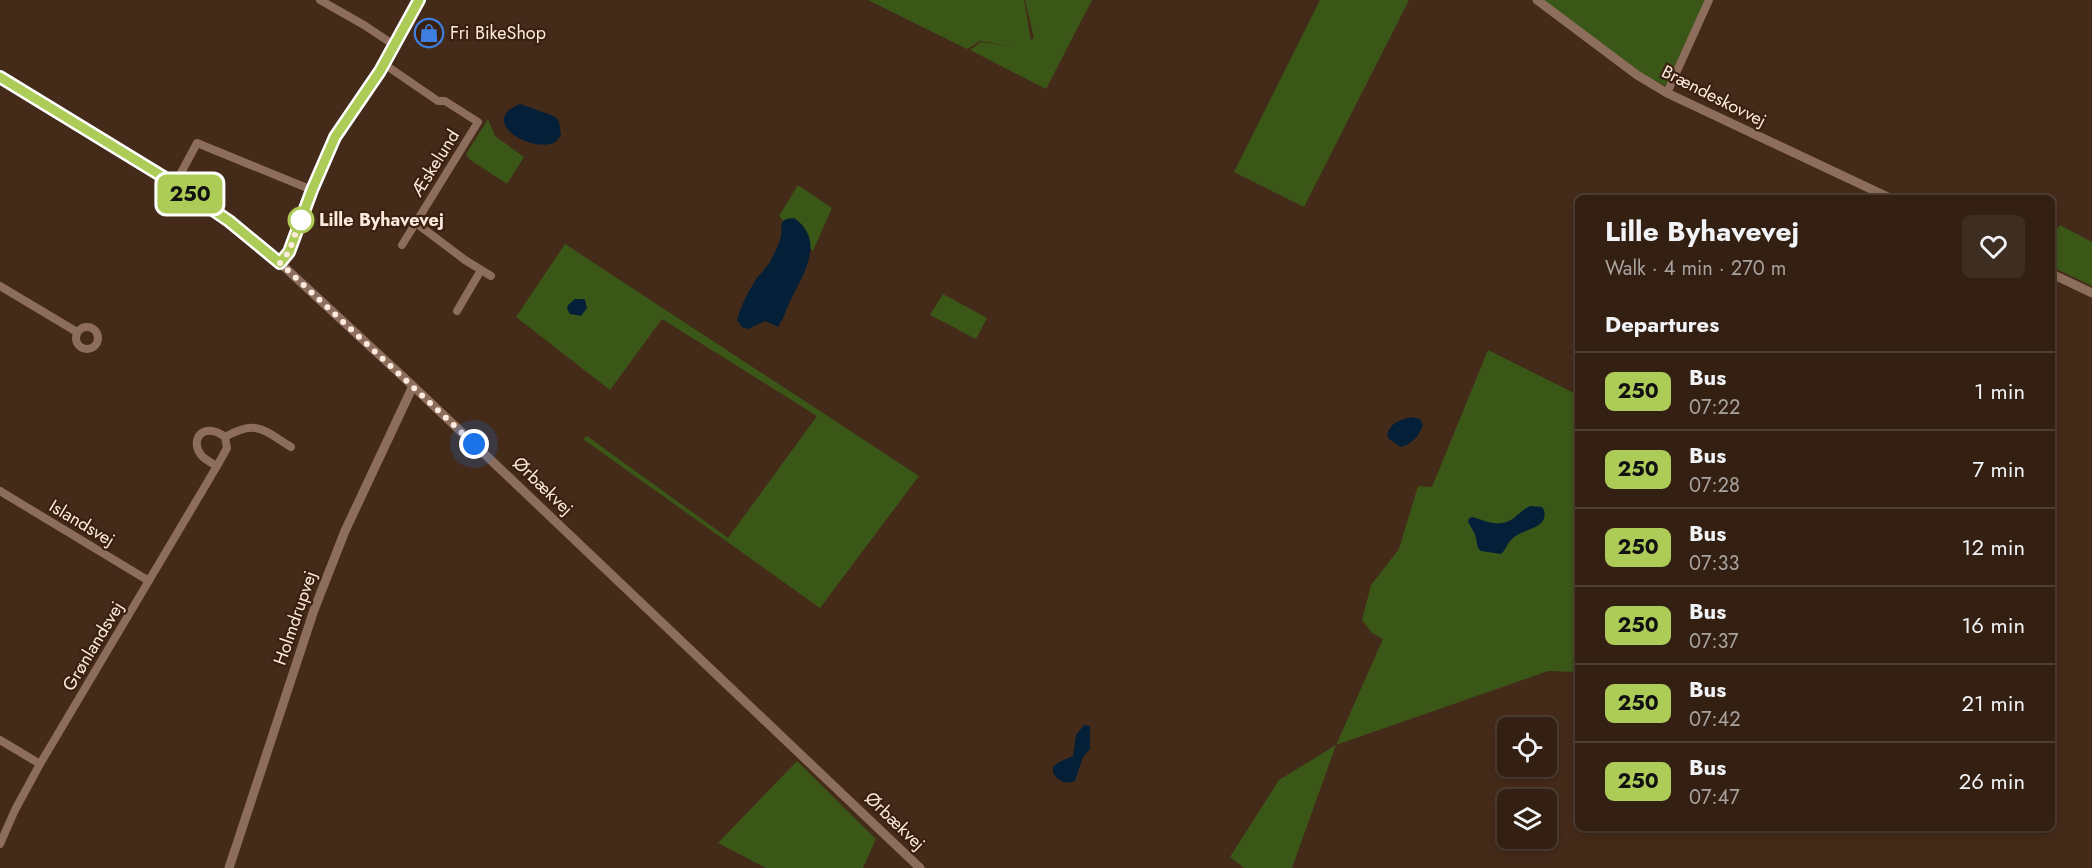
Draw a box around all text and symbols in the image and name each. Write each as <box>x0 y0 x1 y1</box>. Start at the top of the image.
shop icon: Fri BikeShop <box>413 17 445 49</box>
place label: Fri BikeShop <box>450 20 546 46</box>
street label: Brændeskovvej <box>1657 58 1771 134</box>
street label: Æskelund <box>404 124 466 202</box>
line badge: 250 <box>156 174 225 214</box>
text: 250 <box>169 179 211 209</box>
marker: Lille Byhavevej <box>288 207 314 233</box>
place label: Lille Byhavevej <box>319 207 444 233</box>
text: Lille Byhavevej <box>1605 211 1799 252</box>
button: heart <box>1962 215 2025 278</box>
text: Walk · 4 min · 270 m <box>1605 254 1786 283</box>
text: Departures <box>1605 308 1719 340</box>
text: Bus <box>1689 361 1726 393</box>
text: 1 min <box>1974 375 2025 407</box>
text: 250 <box>1617 376 1659 406</box>
text: 07:22 <box>1689 393 1740 422</box>
your location <box>459 429 489 459</box>
text: Bus <box>1689 439 1726 471</box>
street label: Ørbækvej <box>507 451 579 521</box>
text: 7 min <box>1972 453 2025 485</box>
text: 250 <box>1617 454 1659 484</box>
text: 07:28 <box>1689 471 1740 500</box>
street label: Islandsvej <box>44 493 120 553</box>
text: Bus <box>1689 517 1726 549</box>
text: 12 min <box>1962 531 2025 563</box>
text: 250 <box>1617 532 1659 562</box>
text: 07:33 <box>1689 549 1739 578</box>
street label: Holmdrupvej <box>267 567 323 669</box>
text: Bus <box>1689 595 1726 627</box>
street label: Grønlandsvej <box>56 596 130 696</box>
text: 16 min <box>1961 609 2025 641</box>
text: 250 <box>1617 610 1659 640</box>
text: 07:37 <box>1689 627 1739 656</box>
text: Bus <box>1689 673 1726 705</box>
text: 21 min <box>1962 687 2025 719</box>
text: 250 <box>1617 688 1659 718</box>
text: 07:42 <box>1689 705 1741 734</box>
map controls <box>1497 717 1557 849</box>
button: locate <box>1497 717 1557 777</box>
text: Bus <box>1689 751 1726 783</box>
text: 26 min <box>1959 765 2025 797</box>
text: 250 <box>1617 766 1659 796</box>
text: 07:47 <box>1689 783 1740 812</box>
street label: Ørbækvej <box>859 786 931 856</box>
button: layers <box>1497 789 1557 849</box>

